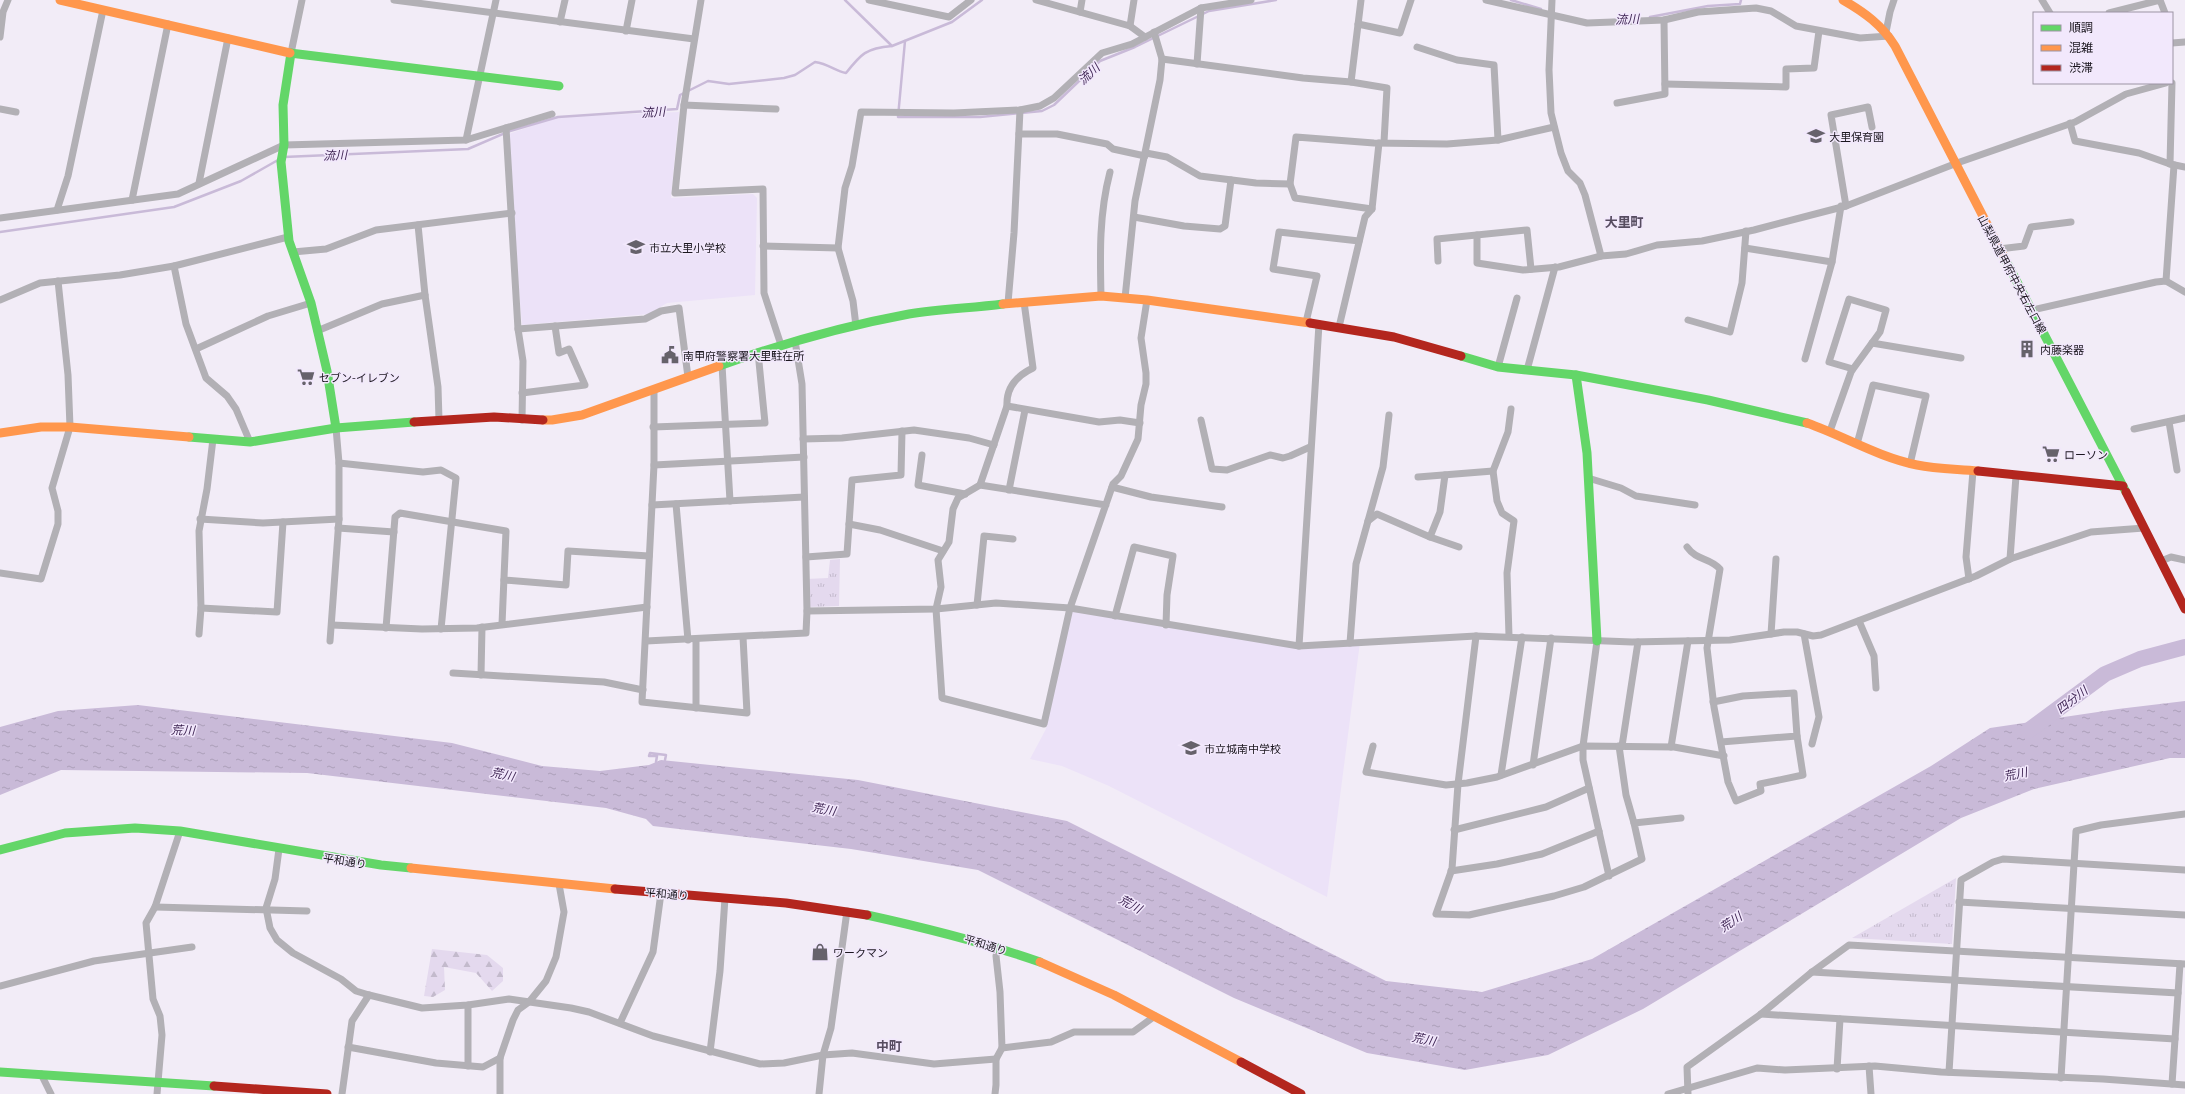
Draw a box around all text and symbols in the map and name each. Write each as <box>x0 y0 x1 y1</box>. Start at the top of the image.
water label: 流川 <box>1615 9 1641 27</box>
legend <box>2033 12 2173 84</box>
text: 順調 <box>2069 18 2093 35</box>
text: 混雑 <box>2069 38 2093 55</box>
water label: 流川 <box>1073 57 1104 87</box>
text: 渋滞 <box>2069 58 2093 75</box>
water label: 流川 <box>640 102 668 120</box>
school or university icon: 大里保育園 <box>1806 126 1826 146</box>
place label: 大里保育園 <box>1829 128 1884 144</box>
water label: 流川 <box>323 145 349 163</box>
district label: 大里町 <box>1604 212 1644 231</box>
street label: 山梨県道甲府中央右左口線 <box>1975 212 2051 336</box>
school or university icon: 市立大里小学校 <box>626 237 646 257</box>
place label: 市立大里小学校 <box>649 239 726 255</box>
building icon: 内藤楽器 <box>2017 339 2037 359</box>
place label: 内藤楽器 <box>2040 341 2084 357</box>
public building icon: 南甲府警察署大里駐在所 <box>660 345 680 365</box>
place label: 南甲府警察署大里駐在所 <box>683 347 805 363</box>
supermarket icon: セブン-イレブン <box>296 367 316 387</box>
place label: セブン-イレブン <box>319 369 400 385</box>
supermarket icon: ローソン <box>2041 444 2061 464</box>
place label: ローソン <box>2064 446 2108 462</box>
water label: 四分川 <box>2052 680 2092 717</box>
water label: 荒川 <box>171 720 197 738</box>
school or university icon: 市立城南中学校 <box>1181 738 1201 758</box>
place label: 市立城南中学校 <box>1204 740 1281 756</box>
water label: 荒川 <box>489 762 518 784</box>
water label: 荒川 <box>2001 762 2030 784</box>
water label: 荒川 <box>811 798 839 819</box>
street label: 平和通り <box>322 849 368 871</box>
street label: 平和通り <box>644 883 690 903</box>
water label: 荒川 <box>1116 890 1147 917</box>
water label: 荒川 <box>1715 906 1746 935</box>
street label: 平和通り <box>963 930 1009 958</box>
shop icon: ワークマン <box>810 942 830 962</box>
place label: ワークマン <box>833 944 888 960</box>
water label: 荒川 <box>1411 1027 1439 1049</box>
district label: 中町 <box>876 1036 902 1055</box>

